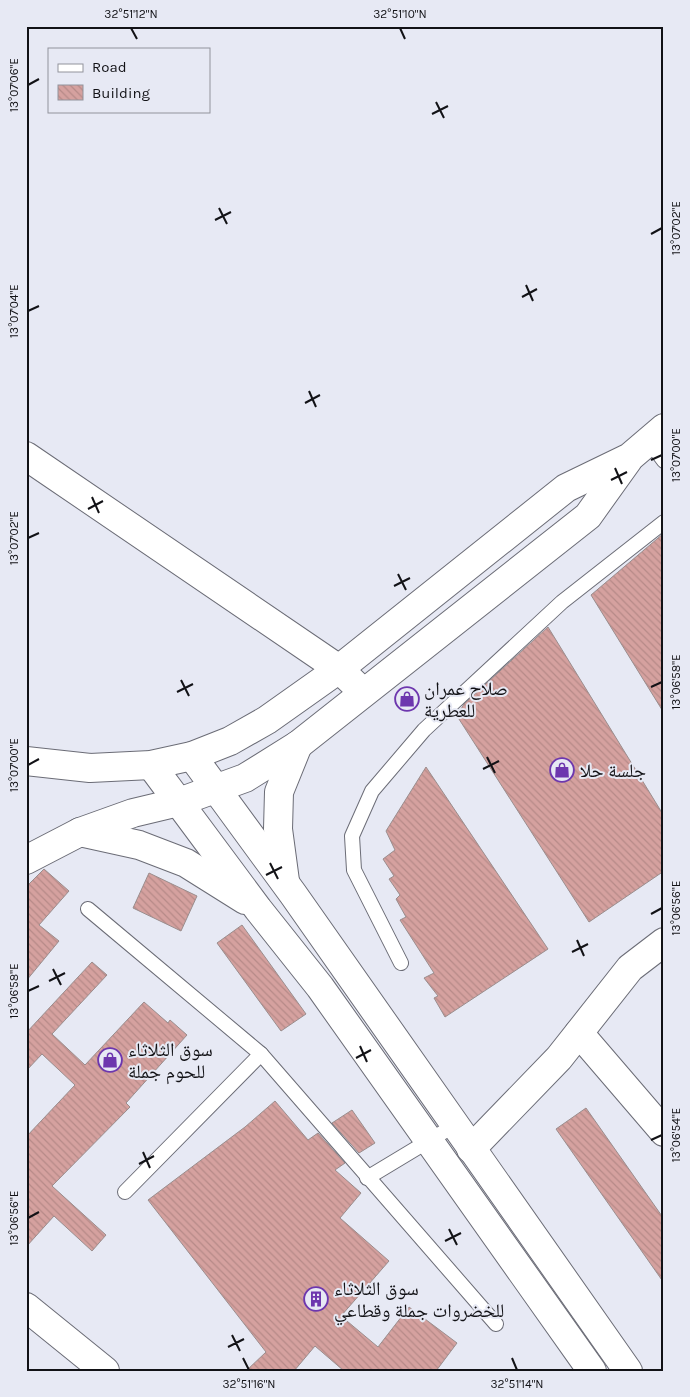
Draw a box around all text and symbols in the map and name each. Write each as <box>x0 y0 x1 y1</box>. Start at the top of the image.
text: 32°51'12"N <box>104 7 158 21</box>
text: 32°51'10"N <box>373 7 427 21</box>
legend <box>48 48 210 112</box>
text: 13°07'06"E <box>7 58 21 112</box>
text: Road <box>92 58 127 76</box>
text: Building <box>92 84 150 102</box>
text: 13°07'02"E <box>669 201 683 255</box>
text: 13°07'04"E <box>7 284 21 338</box>
text: 13°07'00"E <box>669 428 683 482</box>
text: 13°07'02"E <box>7 511 21 565</box>
text: 13°06'58"E <box>669 654 683 710</box>
place label: صلاح عمران للعطرية <box>424 678 508 722</box>
shop icon: صلاح عمران للعطرية <box>394 686 420 712</box>
text: 13°07'00"E <box>7 738 21 792</box>
shop icon: جلسة حلا <box>549 757 575 783</box>
place label: جلسة حلا <box>580 760 646 782</box>
text: 13°06'56"E <box>669 881 683 935</box>
text: 13°06'58"E <box>7 963 21 1019</box>
place label: سوق الثلاثاء للحوم جملة <box>128 1039 213 1085</box>
shop icon: سوق الثلاثاء للحوم جملة <box>97 1047 123 1073</box>
text: 13°06'54"E <box>669 1108 683 1162</box>
text: 13°06'56"E <box>7 1191 21 1245</box>
place label: سوق الثلاثاء للخضروات جملة وقطاعي <box>334 1278 504 1326</box>
building icon: سوق الثلاثاء للخضروات جملة وقطاعي <box>303 1286 329 1312</box>
text: 32°51'16"N <box>222 1377 276 1391</box>
text: 32°51'14"N <box>490 1377 544 1391</box>

